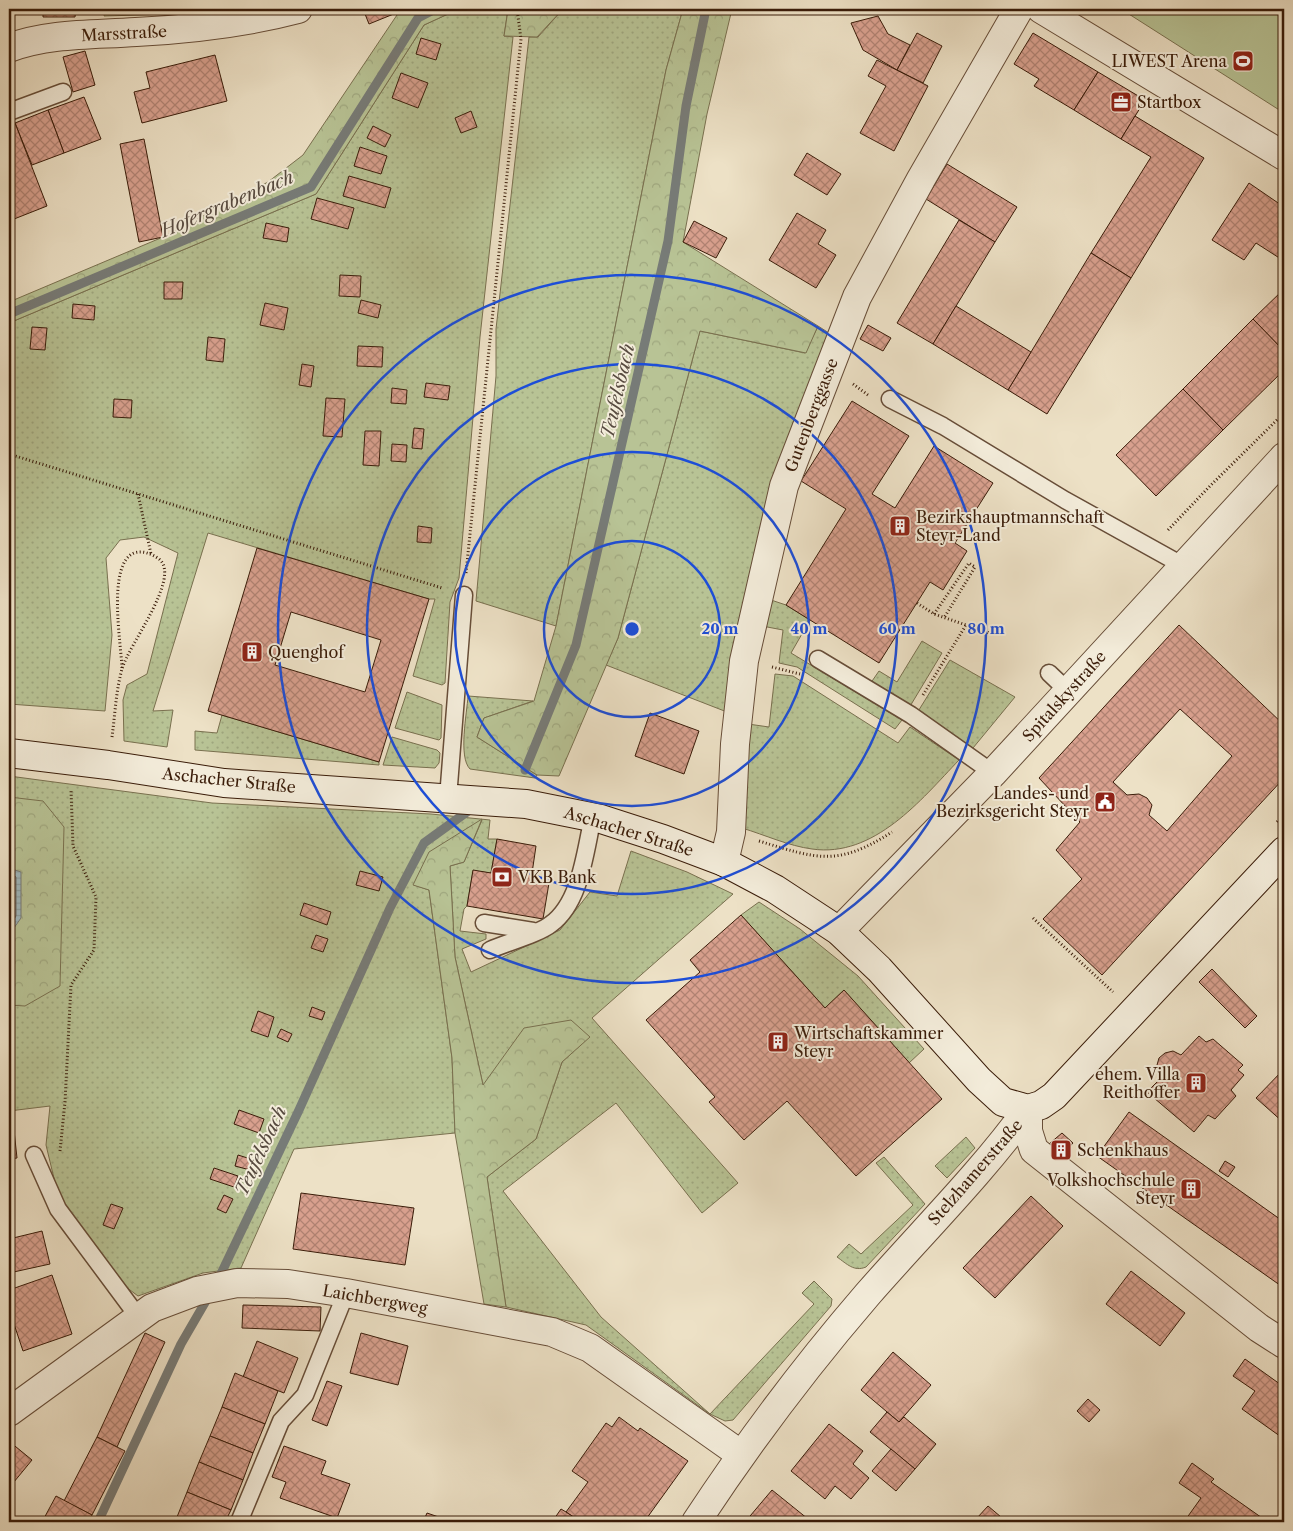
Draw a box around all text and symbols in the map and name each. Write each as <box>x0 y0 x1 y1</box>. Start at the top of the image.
street label: Marsstraße <box>81 21 167 45</box>
sports icon: LIWEST Arena <box>1231 49 1255 73</box>
place label: LIWEST Arena <box>1111 51 1228 71</box>
office icon: Startbox <box>1109 90 1133 114</box>
place label: Startbox <box>1137 92 1202 112</box>
water label: Hofergrabenbach <box>155 166 297 243</box>
water label: Teufelsbach <box>596 342 640 440</box>
street label: Gutenberggasse <box>780 355 842 475</box>
place label: Bezirkshauptmannschaft Steyr-Land <box>916 507 1104 545</box>
building icon: Bezirkshauptmannschaft Steyr-Land <box>888 514 912 538</box>
text: 20 m <box>701 619 739 638</box>
text: 40 m <box>790 619 828 638</box>
text: 60 m <box>878 619 916 638</box>
text: 80 m <box>967 619 1005 638</box>
centre of rings <box>623 620 641 638</box>
building icon: Quenghof <box>240 640 264 664</box>
place label: Quenghof <box>268 642 346 662</box>
street label: Spitalskystraße <box>1018 646 1110 746</box>
street label: Aschacher Straße <box>160 763 297 797</box>
place label: Landes- und Bezirksgericht Steyr <box>936 783 1089 821</box>
public building icon: Landes- und Bezirksgericht Steyr <box>1093 790 1117 814</box>
street label: Aschacher Straße <box>561 802 696 860</box>
bank icon: VKB Bank <box>490 865 514 889</box>
place label: VKB Bank <box>517 867 597 887</box>
place label: Wirtschaftskammer Steyr <box>793 1023 944 1061</box>
building icon: Wirtschaftskammer Steyr <box>766 1030 790 1054</box>
place label: ehem. Villa Reithoffer <box>1095 1064 1181 1102</box>
building icon: ehem. Villa Reithoffer <box>1184 1071 1208 1095</box>
water label: Teufelsbach <box>231 1103 291 1199</box>
street label: Stelzhamerstraße <box>924 1115 1027 1229</box>
building icon: Schenkhaus <box>1049 1138 1073 1162</box>
place label: Schenkhaus <box>1077 1140 1169 1160</box>
place label: Volkshochschule Steyr <box>1046 1170 1175 1208</box>
building icon: Volkshochschule Steyr <box>1179 1177 1203 1201</box>
street label: Laichbergweg <box>321 1280 430 1318</box>

